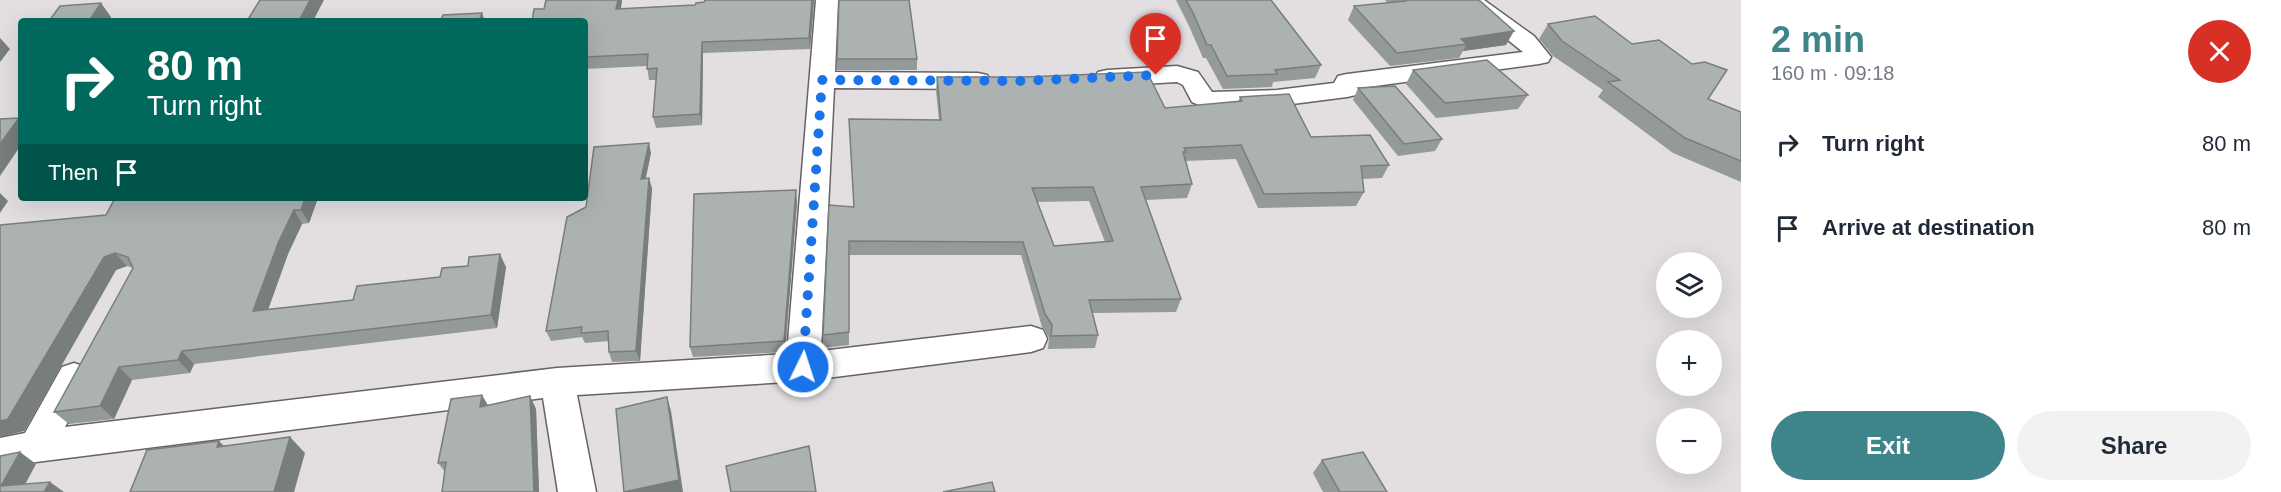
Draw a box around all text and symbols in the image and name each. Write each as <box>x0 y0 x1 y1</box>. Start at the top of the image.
pin <box>1130 13 1181 75</box>
text: 2 min <box>1771 19 1865 60</box>
button: close <box>2188 20 2251 83</box>
icon: arrive <box>1139 22 1172 55</box>
icon: right <box>48 42 126 120</box>
text: 80 m <box>147 42 243 89</box>
text: 160 m · 09:18 <box>1771 62 1894 84</box>
text: Turn right <box>147 91 262 121</box>
icon: right <box>1771 128 1804 161</box>
text: Turn right <box>1822 131 1924 156</box>
text: 80 m <box>2202 131 2251 156</box>
icon: arrive <box>110 156 143 189</box>
text: Then <box>48 160 98 185</box>
icon: arrive <box>1771 212 1804 245</box>
text: Arrive at destination <box>1822 215 2035 240</box>
text: 80 m <box>2202 215 2251 240</box>
map controls <box>1656 252 1722 474</box>
button: layers <box>1656 252 1722 318</box>
button: + <box>1656 330 1722 396</box>
position arrow <box>771 335 835 399</box>
button: − <box>1656 408 1722 474</box>
button: Exit <box>1771 411 2005 480</box>
button: Share <box>2017 411 2251 480</box>

